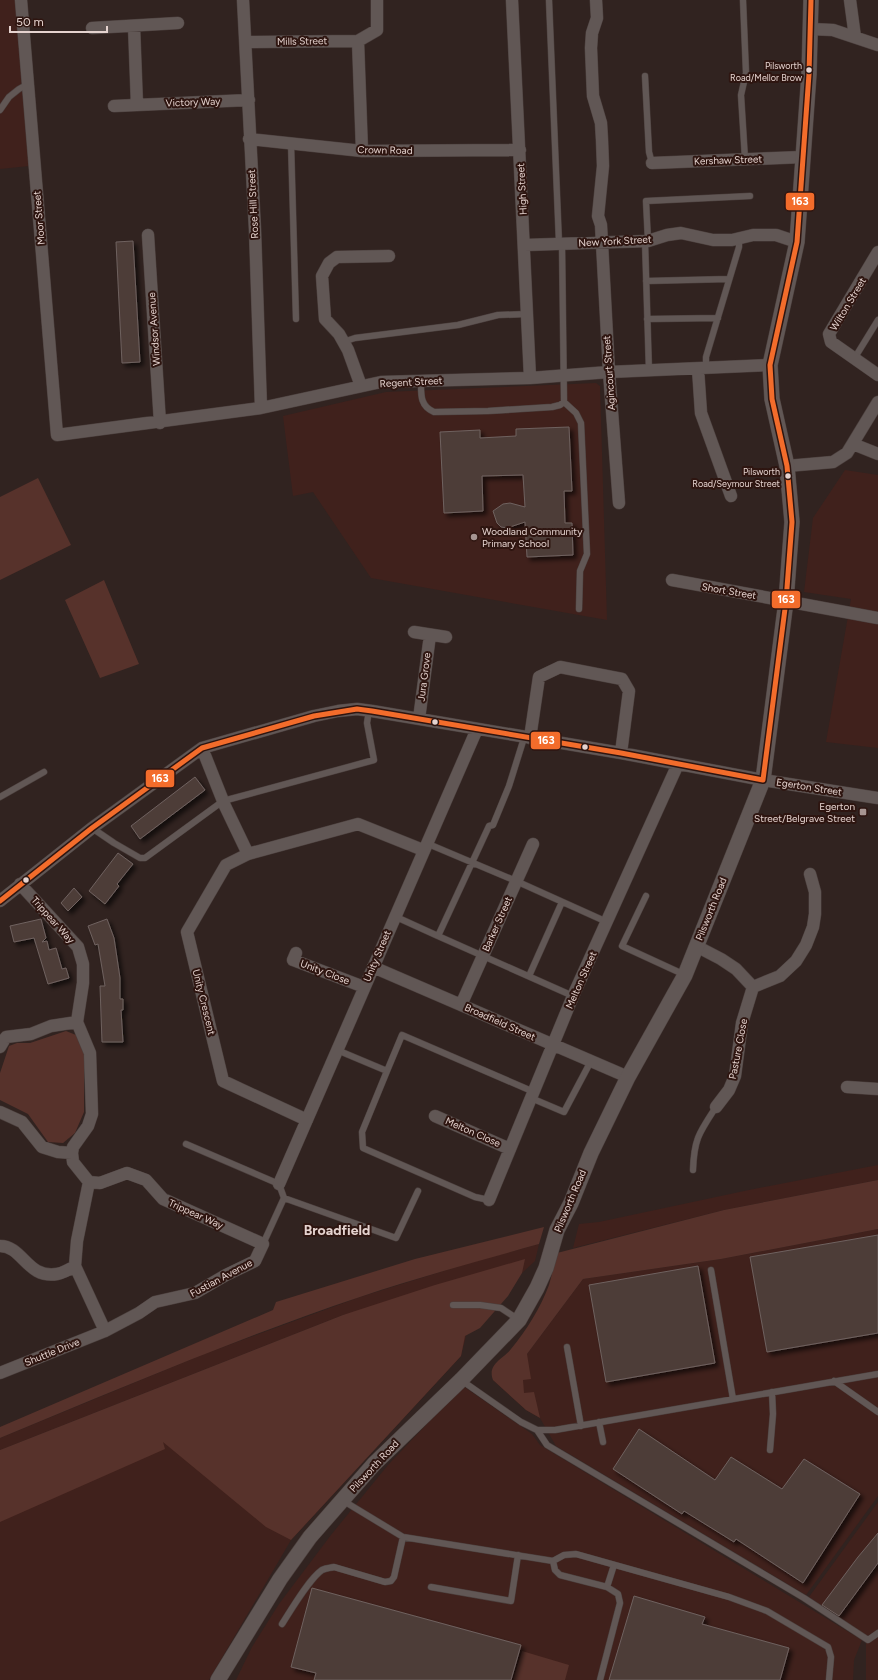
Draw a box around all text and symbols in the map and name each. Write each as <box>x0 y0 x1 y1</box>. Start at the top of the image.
scale bar <box>10 8 107 34</box>
text: 50 m <box>16 15 44 29</box>
street label: Mills Street <box>277 34 327 48</box>
place label: Pilsworth Road/Mellor Brow <box>730 60 802 83</box>
marker: Pilsworth Road/Mellor Brow <box>804 65 814 75</box>
street label: Victory Way <box>165 95 221 109</box>
street label: Crown Road <box>357 143 413 157</box>
street label: Kershaw Street <box>694 152 763 168</box>
street label: High Street <box>514 163 530 215</box>
street label: Rose Hill Street <box>245 169 261 239</box>
street label: Moor Street <box>30 190 48 245</box>
line badge: 163 <box>785 192 815 211</box>
text: 163 <box>791 195 809 208</box>
street label: New York Street <box>578 233 652 249</box>
street label: Wilton Street <box>827 275 869 333</box>
street label: Windsor Avenue <box>145 291 163 366</box>
street label: Agincourt Street <box>600 335 618 411</box>
street label: Regent Street <box>379 374 443 390</box>
place label: Pilsworth Road/Seymour Street <box>692 466 781 489</box>
marker: Pilsworth Road/Seymour Street <box>783 471 793 481</box>
place label: Woodland Community Primary School <box>482 525 583 550</box>
marker: Woodland Community Primary School <box>469 532 479 542</box>
street label: Short Street <box>701 580 757 602</box>
line badge: 163 <box>771 590 801 609</box>
text: 163 <box>777 593 795 606</box>
street label: Jura Grove <box>415 651 433 702</box>
unlabelled marker <box>430 717 440 727</box>
line badge: 163 <box>530 731 561 750</box>
text: 163 <box>537 734 555 747</box>
unlabelled marker <box>580 742 590 752</box>
line badge: 163 <box>145 769 175 788</box>
text: 163 <box>151 772 169 785</box>
street label: Egerton Street <box>775 775 843 799</box>
place label: Egerton Street/Belgrave Street <box>754 800 855 825</box>
marker: Egerton Street/Belgrave Street <box>858 807 868 817</box>
unlabelled marker <box>21 875 31 885</box>
street label: Pilsworth Road <box>692 876 730 942</box>
street label: Trippear Way <box>29 894 78 947</box>
street label: Barker Street <box>479 894 515 953</box>
street label: Unity Street <box>360 928 394 984</box>
street label: Melton Street <box>563 949 600 1011</box>
street label: Unity Close <box>298 957 352 988</box>
street label: Unity Crescent <box>190 968 219 1036</box>
street label: Broadfield Street <box>463 1001 538 1044</box>
street label: Pasture Close <box>726 1017 750 1080</box>
street label: Melton Close <box>443 1114 503 1150</box>
street label: Pilsworth Road <box>551 1168 589 1234</box>
street label: Trippear Way <box>167 1196 226 1232</box>
district label: Broadfield <box>304 1222 370 1239</box>
street label: Fustian Avenue <box>188 1256 255 1300</box>
street label: Shuttle Drive <box>23 1335 82 1369</box>
street label: Pilsworth Road <box>346 1437 402 1495</box>

